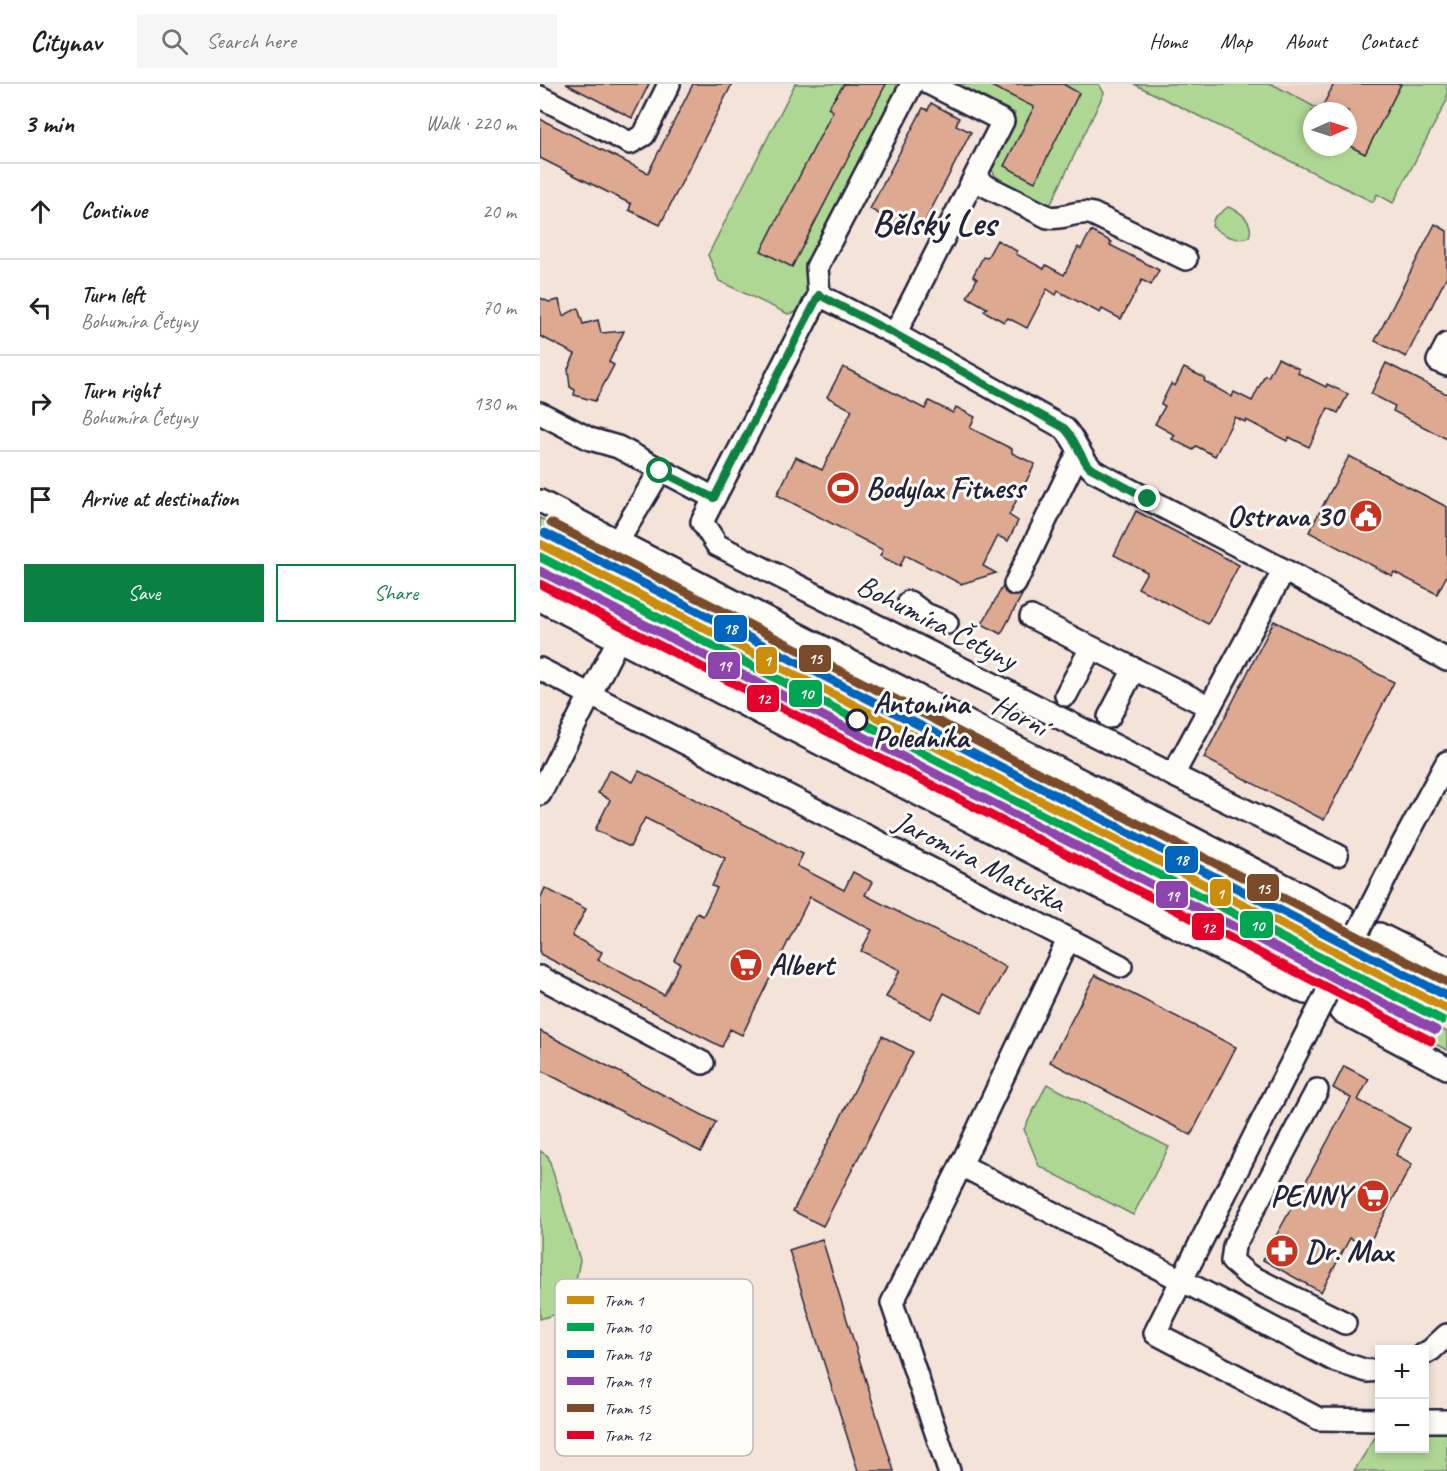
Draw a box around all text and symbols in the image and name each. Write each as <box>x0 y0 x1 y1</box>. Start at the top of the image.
search box <box>137 14 557 68</box>
text: Citynav <box>30 24 101 59</box>
icon: search <box>158 25 191 58</box>
text: Search here <box>206 27 296 55</box>
text: Home <box>1149 28 1187 54</box>
text: Map <box>1220 28 1252 54</box>
text: About <box>1285 28 1327 54</box>
text: Contact <box>1360 28 1417 54</box>
north arrow <box>1303 102 1357 156</box>
text: 3 min <box>24 107 74 140</box>
text: Walk · 220 m <box>426 111 516 136</box>
icon: ahead <box>24 195 57 228</box>
text: Continue <box>81 197 147 225</box>
text: 20 m <box>482 199 516 224</box>
district label: Bělský Les <box>872 200 999 246</box>
text: Turn left <box>81 281 145 309</box>
icon: left <box>24 291 57 324</box>
text: 70 m <box>482 295 516 320</box>
text: Bohumíra Četyny <box>81 309 197 334</box>
text: Turn right <box>81 377 158 405</box>
icon: right <box>24 387 57 420</box>
text: 130 m <box>473 391 516 416</box>
text: Bohumíra Četyny <box>81 405 197 430</box>
route start <box>646 457 672 483</box>
place label: Bodylax Fitness <box>866 469 1028 508</box>
sports icon: Bodylax Fitness <box>825 470 861 506</box>
icon: arrive <box>24 483 57 516</box>
text: Arrive at destination <box>81 485 238 513</box>
route end <box>1134 485 1160 511</box>
place label: Ostrava 30 <box>1227 497 1346 535</box>
public building icon: Ostrava 30 <box>1348 498 1384 534</box>
button: Save <box>24 564 264 622</box>
button: Share <box>276 564 516 622</box>
street label: Bohumíra Četyny <box>851 566 1026 680</box>
line badge: 18 <box>713 614 748 643</box>
text: 18 <box>723 619 739 639</box>
line badge: 15 <box>798 644 832 673</box>
line badge: 1 <box>755 646 778 675</box>
text: 15 <box>808 649 824 669</box>
line badge: 19 <box>707 651 741 680</box>
text: 1 <box>763 651 772 671</box>
text: 19 <box>717 656 733 676</box>
line badge: 10 <box>788 679 823 708</box>
line badge: 12 <box>746 684 780 713</box>
text: 10 <box>799 684 815 704</box>
place label: Antonína Poledníka <box>873 684 972 756</box>
street label: Horní <box>986 685 1060 748</box>
text: 12 <box>756 689 772 709</box>
marker: Antonína Poledníka <box>846 709 868 731</box>
street label: Jaromíra Matuška <box>886 801 1074 921</box>
line badge: 18 <box>1164 845 1199 874</box>
text: 18 <box>1174 850 1190 870</box>
line badge: 15 <box>1246 873 1280 902</box>
line badge: 1 <box>1209 878 1232 907</box>
text: 15 <box>1256 879 1272 899</box>
line badge: 19 <box>1155 880 1189 909</box>
text: 1 <box>1216 884 1225 904</box>
text: 19 <box>1165 886 1181 906</box>
line badge: 10 <box>1239 910 1274 939</box>
line badge: 12 <box>1191 912 1225 941</box>
text: 10 <box>1250 916 1266 936</box>
text: 12 <box>1201 918 1217 938</box>
place label: Albert <box>769 946 837 984</box>
supermarket icon: Albert <box>728 947 764 983</box>
place label: PENNY <box>1271 1177 1356 1215</box>
supermarket icon: PENNY <box>1355 1178 1391 1214</box>
place label: Dr. Max <box>1305 1232 1395 1270</box>
pharmacy icon: Dr. Max <box>1264 1233 1300 1269</box>
legend <box>555 1279 753 1456</box>
text: Tram 1 <box>604 1291 644 1311</box>
text: Tram 10 <box>604 1318 653 1338</box>
text: Tram 18 <box>604 1345 653 1365</box>
map controls <box>1375 1345 1429 1453</box>
button: + <box>1375 1345 1429 1399</box>
text: Tram 19 <box>604 1372 653 1392</box>
text: Tram 15 <box>604 1399 652 1419</box>
button: − <box>1375 1399 1429 1453</box>
text: Tram 12 <box>604 1426 653 1446</box>

